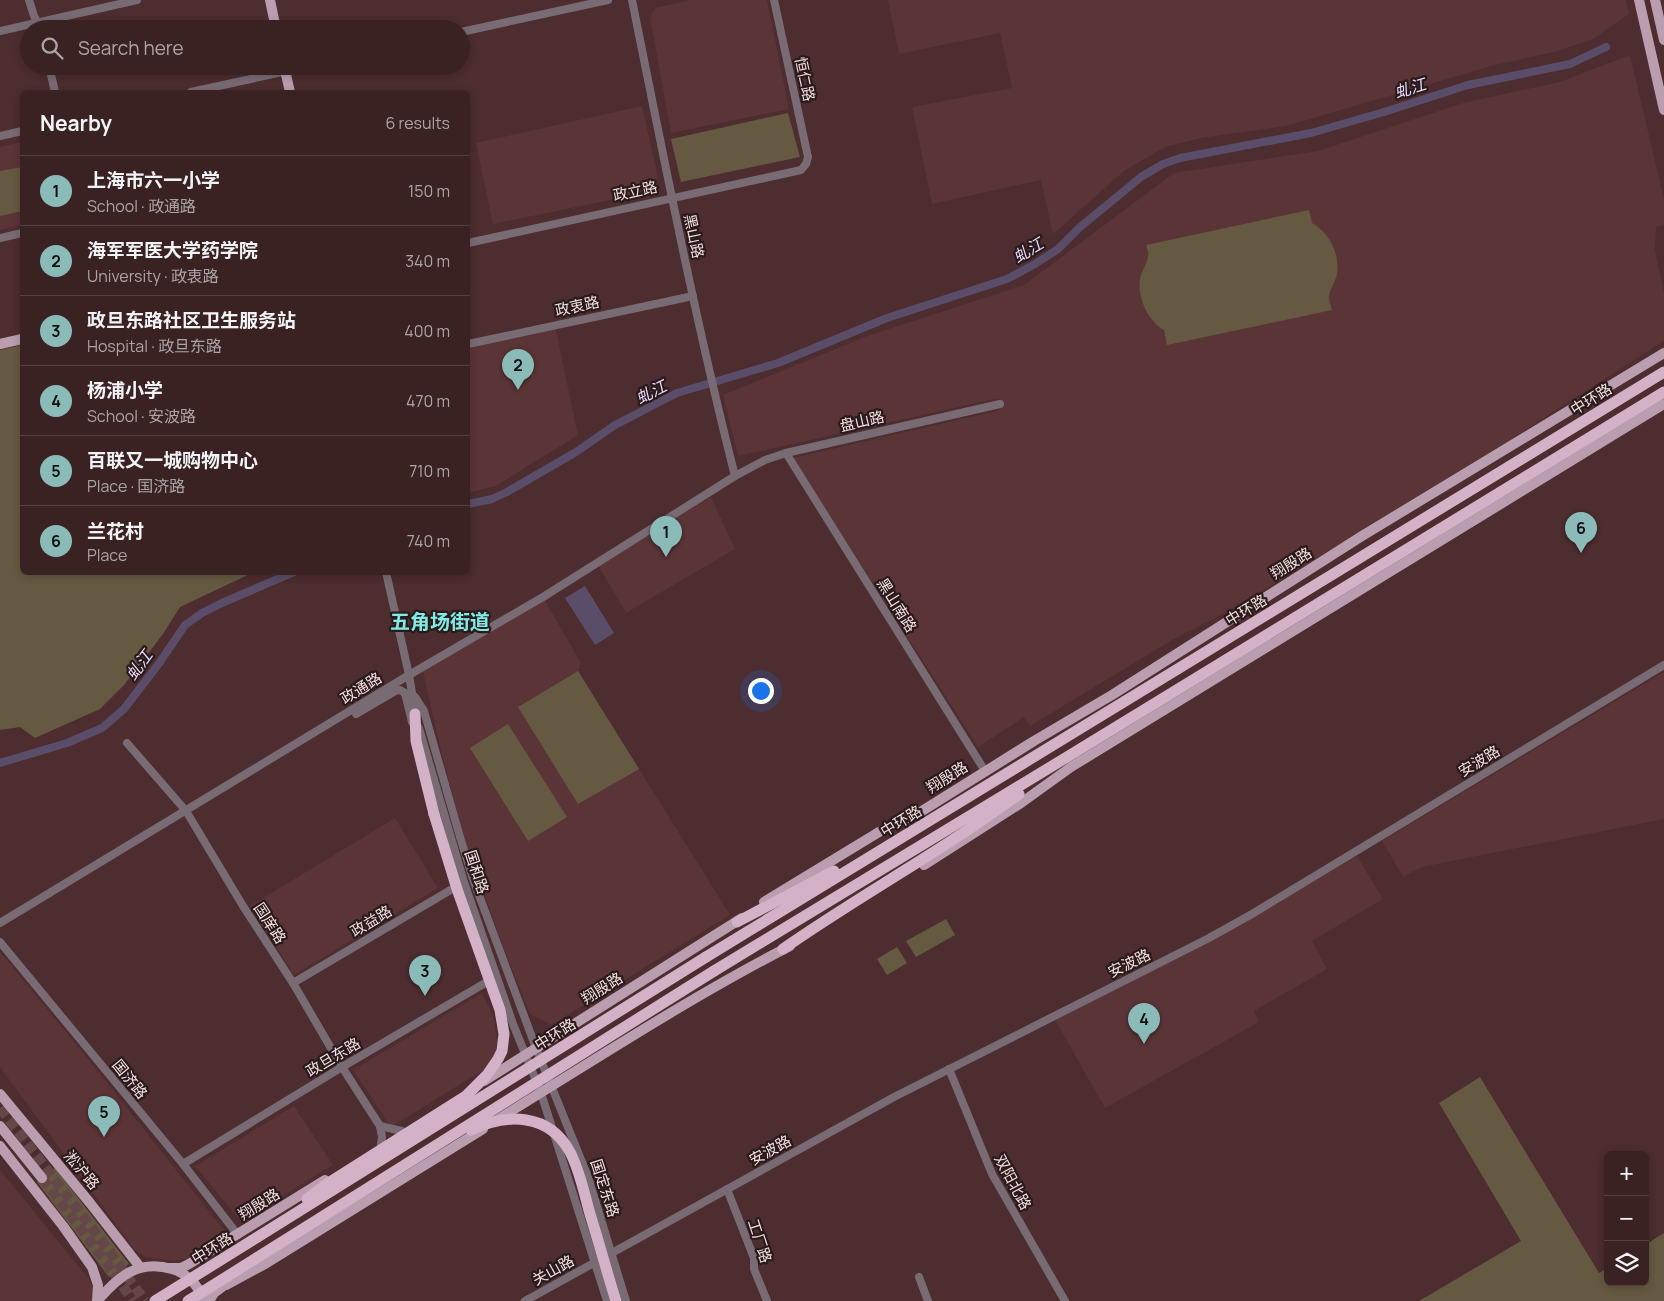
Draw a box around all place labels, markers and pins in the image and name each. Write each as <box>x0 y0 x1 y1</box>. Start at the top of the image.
pin: 2 <box>502 349 534 390</box>
pin: 6 <box>1565 512 1597 553</box>
pin: 1 <box>650 516 682 557</box>
pin: 3 <box>409 955 441 996</box>
pin: 4 <box>1128 1003 1160 1044</box>
pin: 5 <box>88 1096 120 1137</box>

